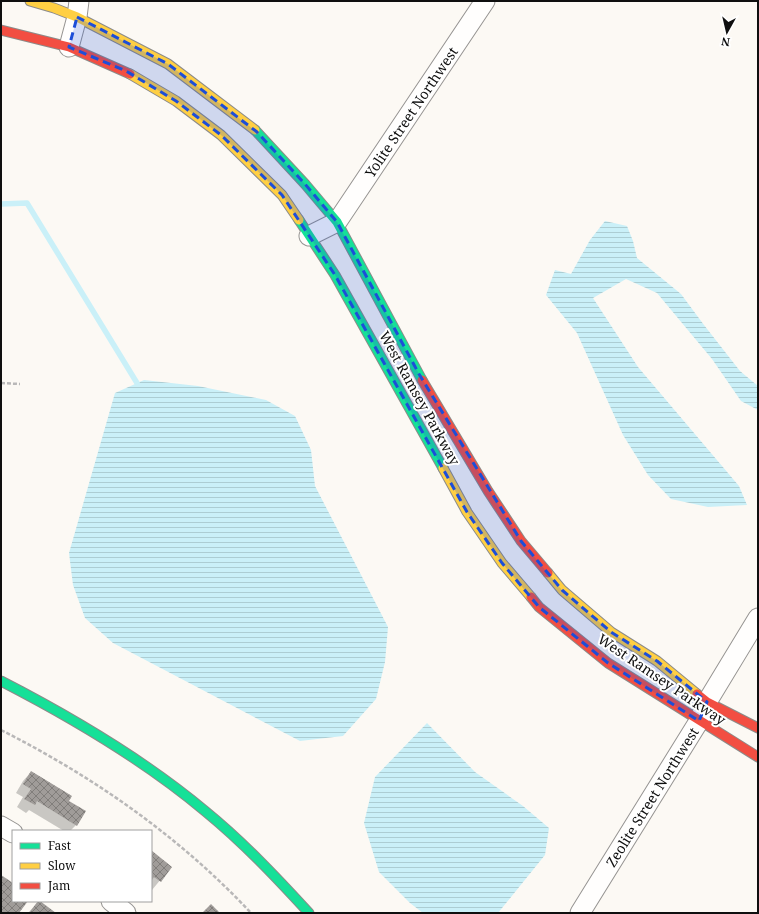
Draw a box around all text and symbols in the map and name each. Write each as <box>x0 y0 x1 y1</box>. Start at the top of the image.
north arrow <box>707 12 747 52</box>
text: N <box>720 34 731 50</box>
street label: Yolite Street Northwest <box>360 43 462 182</box>
street label: West Ramsey Parkway <box>375 328 465 469</box>
street label: West Ramsey Parkway <box>594 629 730 729</box>
street label: Zeolite Street Northwest <box>601 723 703 870</box>
legend <box>12 830 152 902</box>
text: Fast <box>48 837 71 854</box>
text: Slow <box>48 857 76 874</box>
text: Jam <box>47 877 70 894</box>

